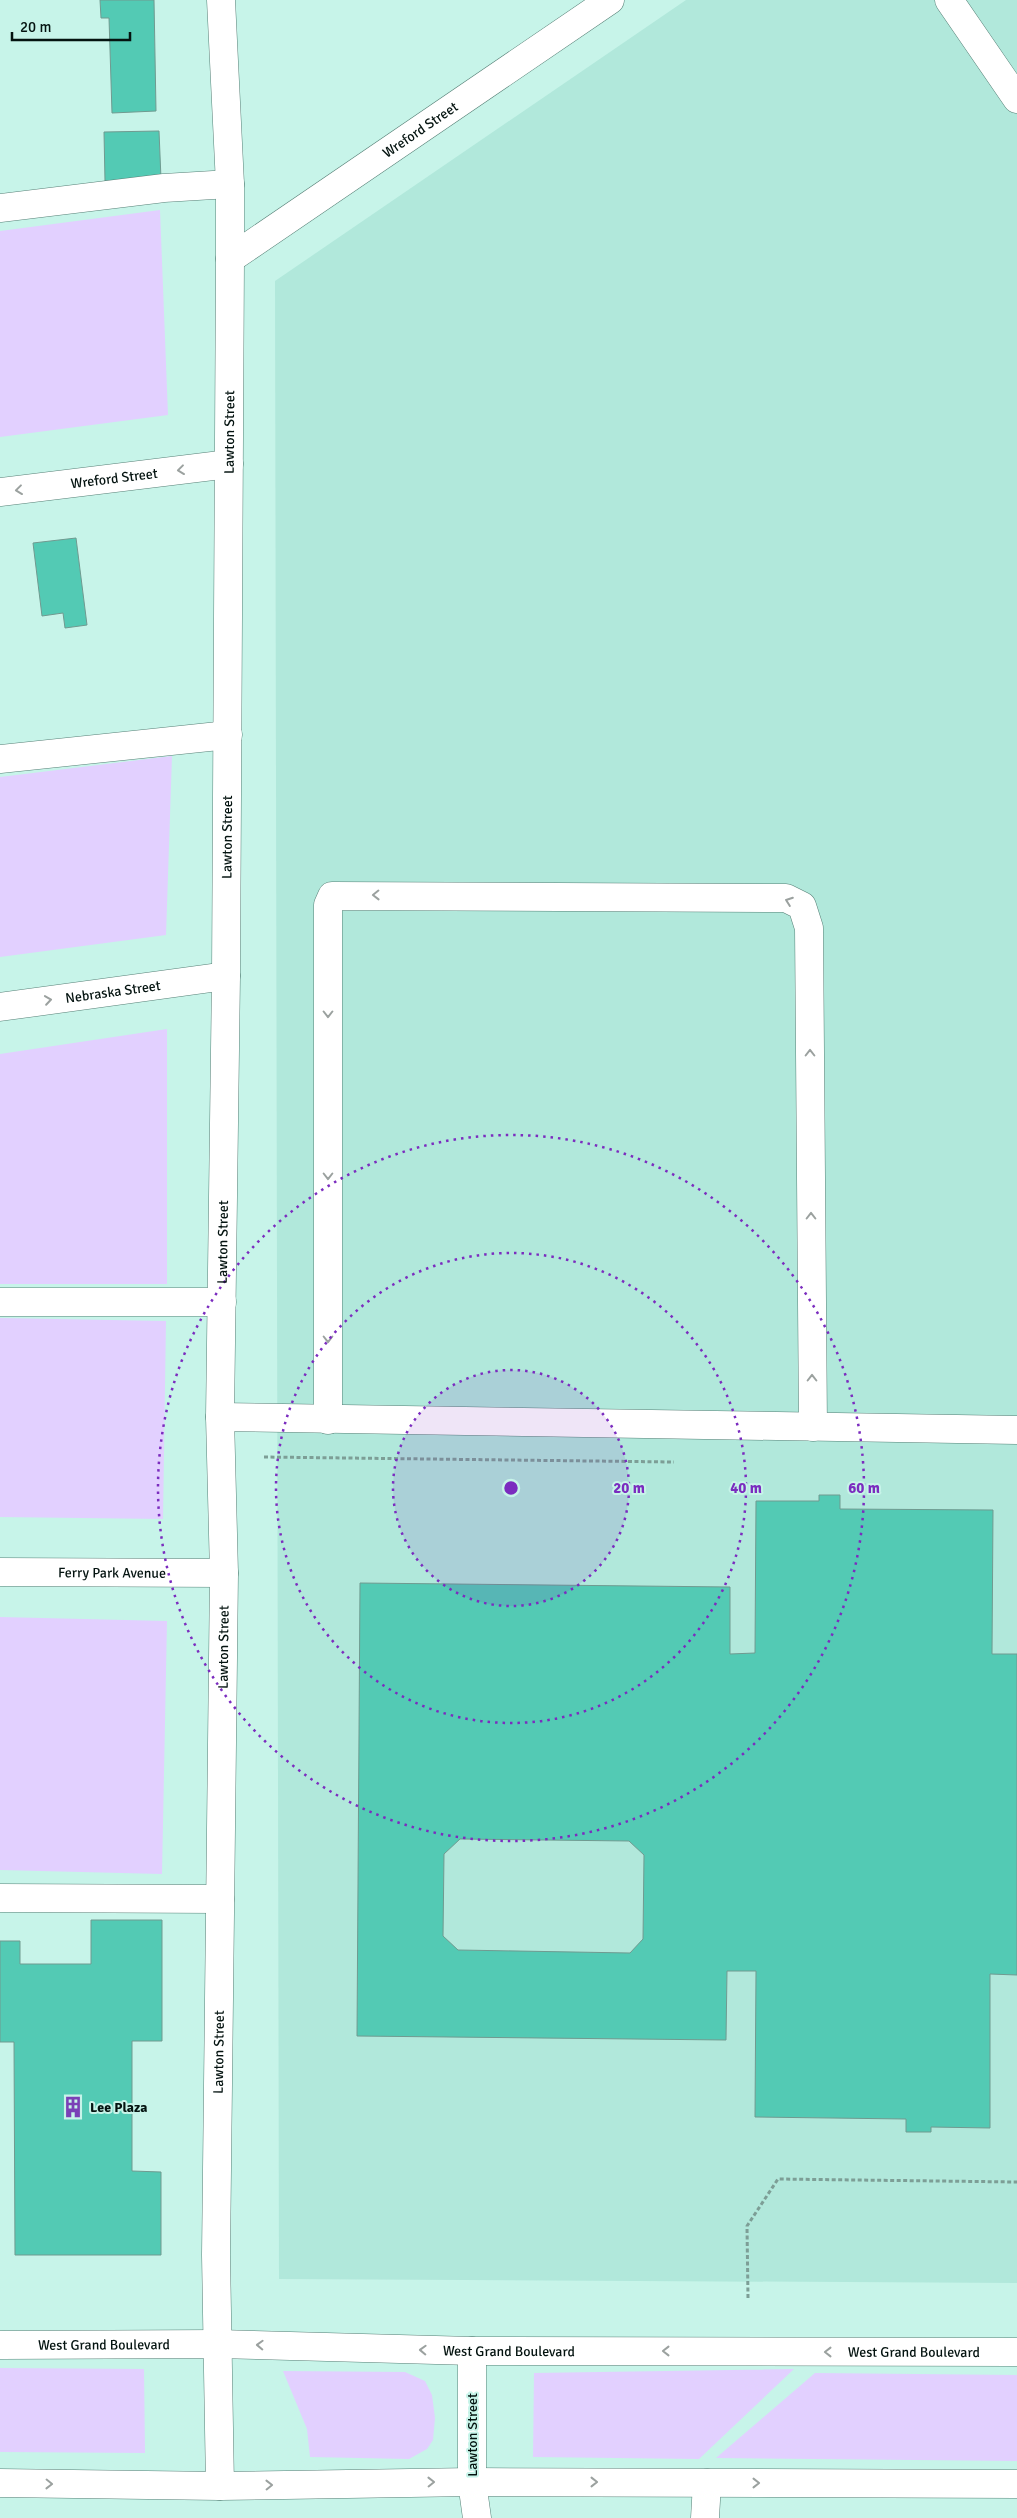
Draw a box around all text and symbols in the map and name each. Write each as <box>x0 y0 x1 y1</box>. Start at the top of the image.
scale bar <box>12 10 130 42</box>
text: 20 m <box>20 18 51 36</box>
street label: Wreford Street <box>379 98 461 162</box>
street label: Lawton Street <box>221 390 238 474</box>
one-way arrow <box>176 464 184 475</box>
street label: Wreford Street <box>70 465 159 492</box>
one-way arrow <box>15 484 23 495</box>
street label: Lawton Street <box>219 795 236 879</box>
one-way arrow <box>372 890 380 900</box>
one-way arrow <box>785 897 794 907</box>
street label: Nebraska Street <box>64 977 162 1007</box>
one-way arrow <box>45 995 53 1006</box>
one-way arrow <box>323 1010 333 1018</box>
one-way arrow <box>805 1049 815 1056</box>
one-way arrow <box>323 1172 333 1180</box>
street label: Lawton Street <box>214 1200 232 1284</box>
one-way arrow <box>806 1211 816 1219</box>
one-way arrow <box>323 1335 333 1343</box>
one-way arrow <box>807 1374 817 1382</box>
centre of rings <box>502 1479 520 1497</box>
text: 20 m <box>613 1479 645 1497</box>
text: 40 m <box>730 1479 762 1497</box>
text: 60 m <box>848 1479 880 1497</box>
street label: Ferry Park Avenue <box>58 1564 166 1582</box>
street label: Lawton Street <box>215 1605 233 1689</box>
street label: Lawton Street <box>210 2010 228 2094</box>
building icon: Lee Plaza <box>60 2094 86 2120</box>
place label: Lee Plaza <box>90 2099 148 2116</box>
street label: West Grand Boulevard <box>38 2336 170 2354</box>
one-way arrow <box>256 2340 264 2350</box>
street label: West Grand Boulevard <box>443 2342 575 2360</box>
one-way arrow <box>419 2344 427 2355</box>
street label: West Grand Boulevard <box>848 2344 980 2361</box>
one-way arrow <box>662 2346 670 2356</box>
one-way arrow <box>824 2347 832 2357</box>
street label: Lawton Street <box>464 2393 481 2477</box>
one-way arrow <box>427 2477 435 2488</box>
one-way arrow <box>590 2477 598 2487</box>
one-way arrow <box>45 2478 53 2489</box>
one-way arrow <box>752 2478 760 2488</box>
one-way arrow <box>265 2480 273 2490</box>

